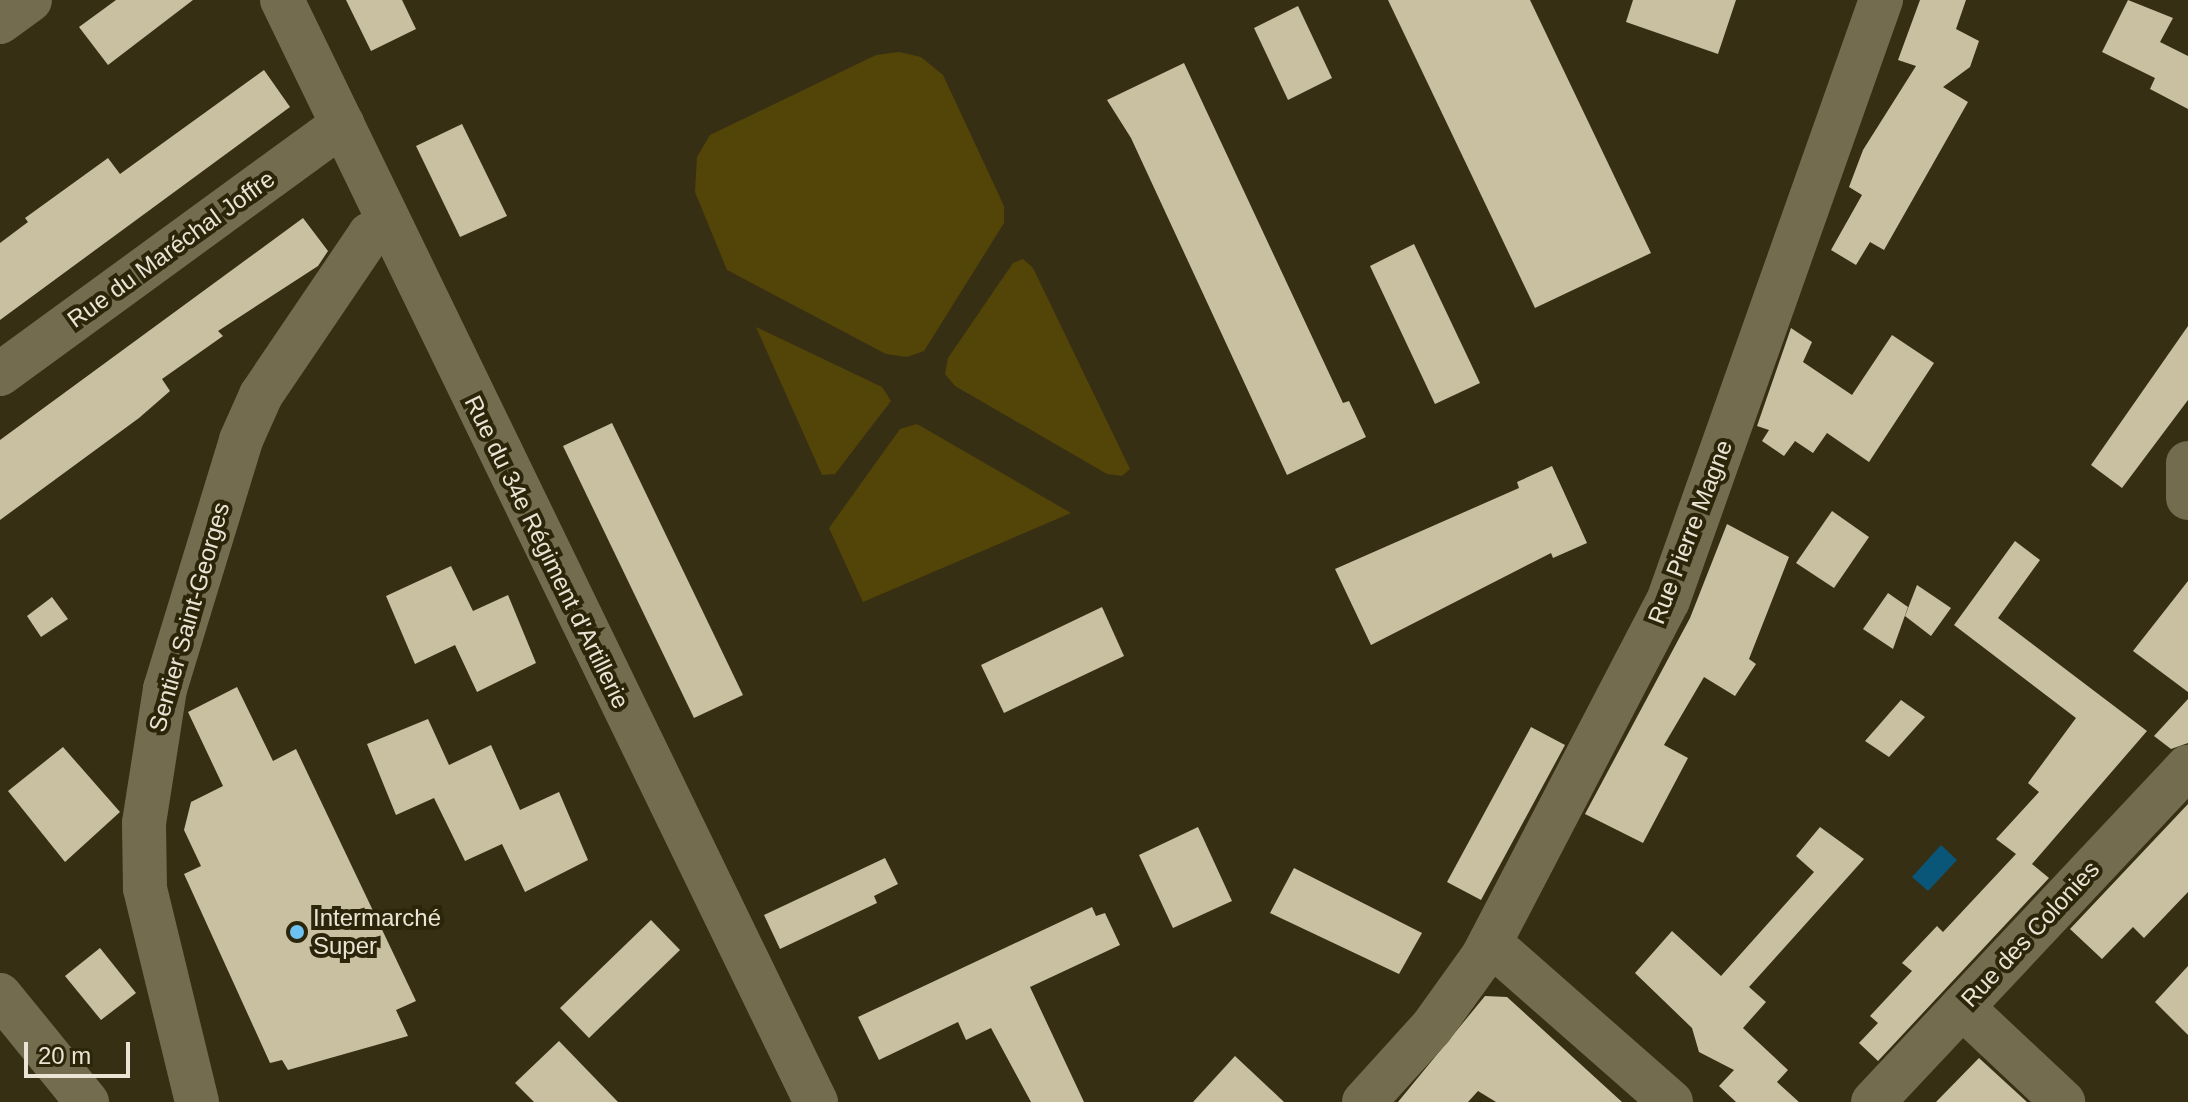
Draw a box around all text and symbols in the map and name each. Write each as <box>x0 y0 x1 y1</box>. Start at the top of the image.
street label: Rue du Maréchal Joffre <box>62 164 280 334</box>
street label: Rue du 34e Régiment d'Artillerie <box>458 391 636 713</box>
street label: Rue Pierre Magne <box>1642 436 1738 628</box>
street label: Sentier Saint-Georges <box>142 499 236 735</box>
street label: Rue des Colonies <box>1955 855 2105 1013</box>
place label: Intermarché Super <box>313 904 441 960</box>
marker: Intermarché Super <box>288 923 306 941</box>
scale bar <box>28 1026 134 1076</box>
text: 20 m <box>38 1042 91 1069</box>

